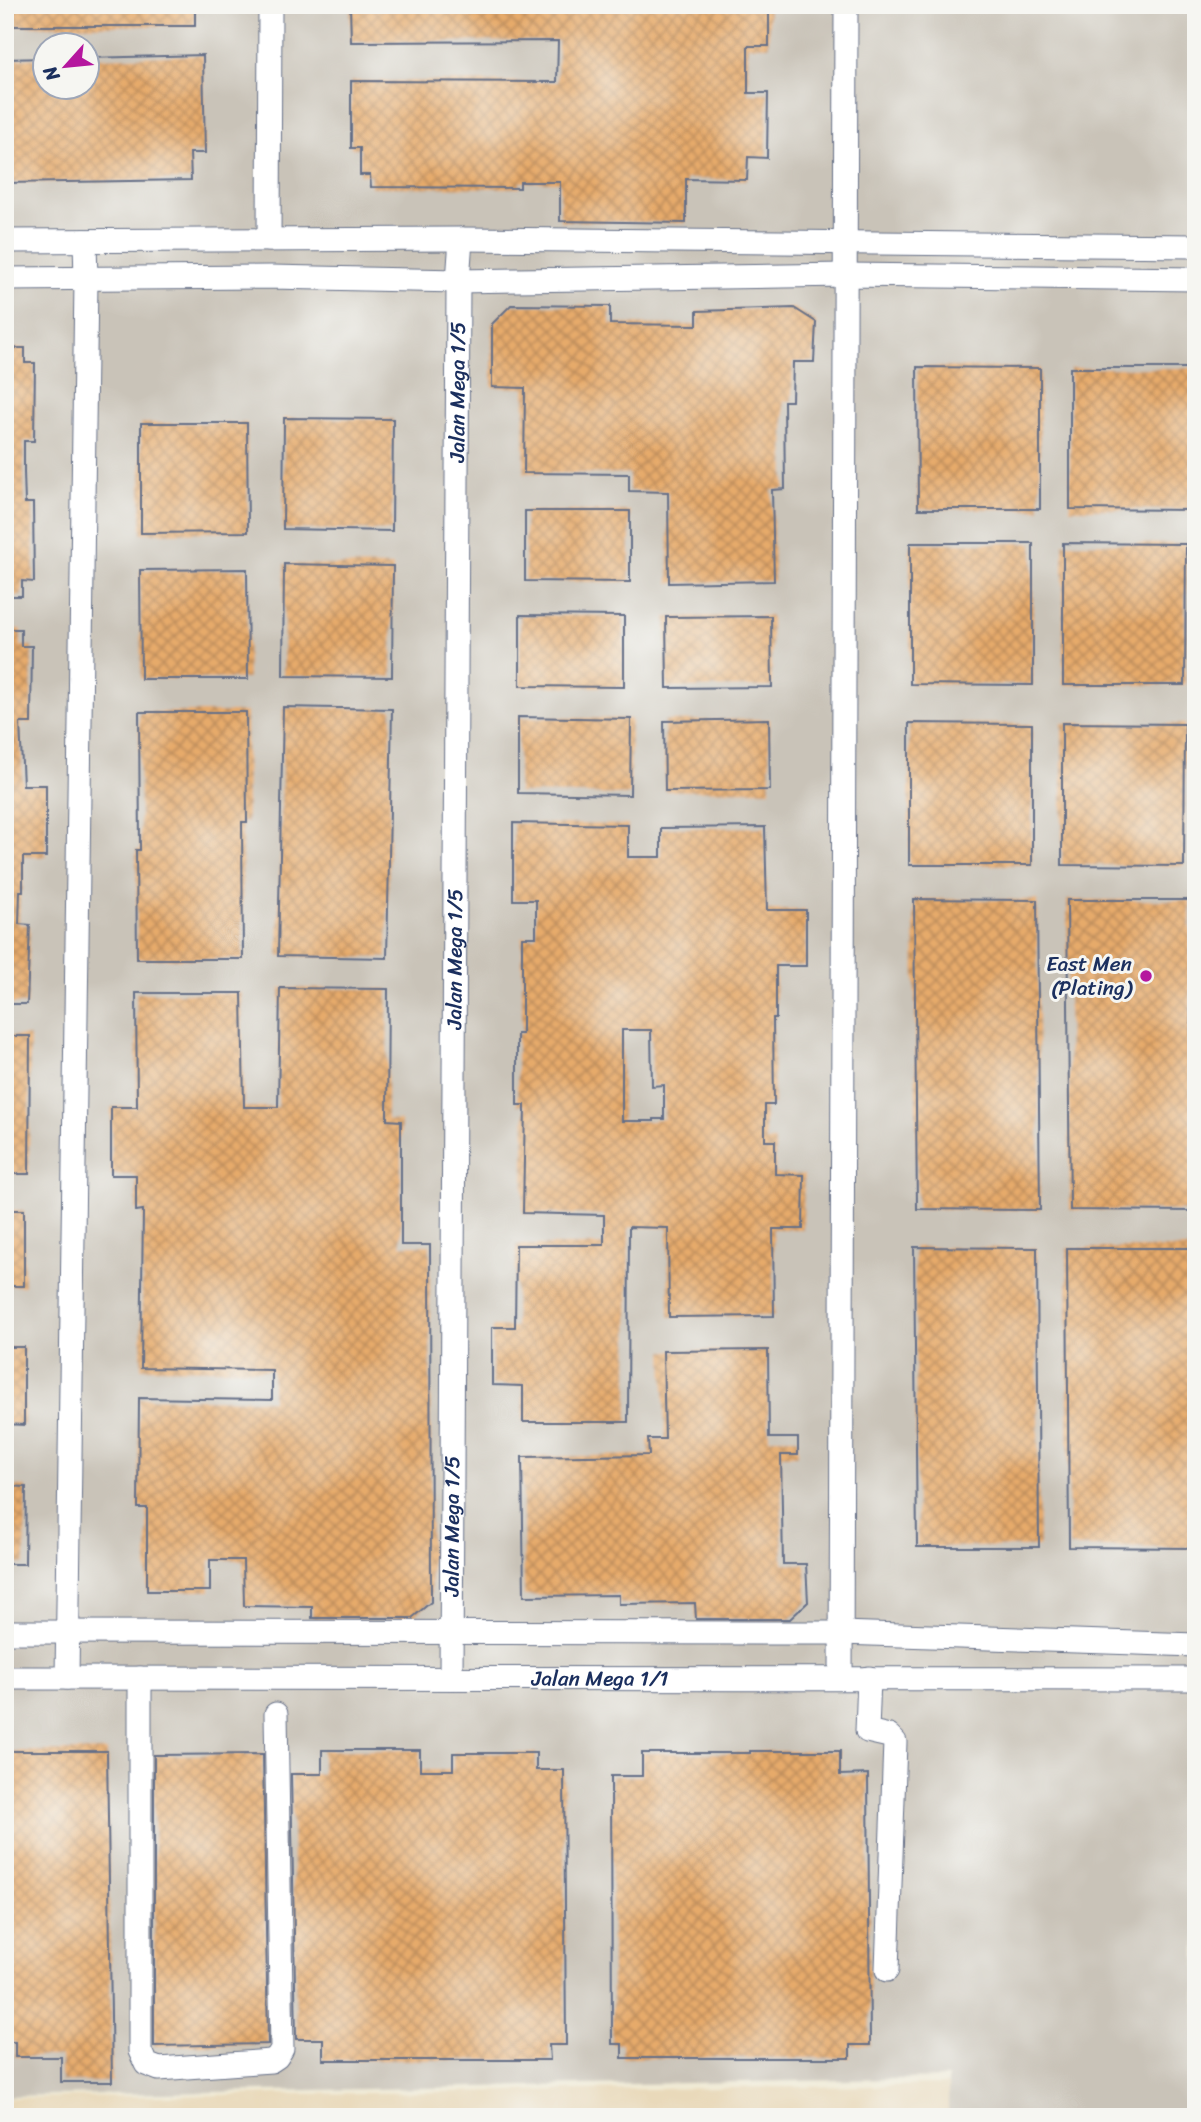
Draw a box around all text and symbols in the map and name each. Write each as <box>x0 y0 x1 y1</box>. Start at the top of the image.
north arrow <box>32 32 102 102</box>
text: N <box>33 59 69 88</box>
street label: Jalan Mega 1/5 <box>438 321 477 463</box>
street label: Jalan Mega 1/5 <box>435 888 474 1030</box>
place label: East Men (Plating) <box>1046 945 1134 1007</box>
marker: East Men (Plating) <box>1138 968 1154 984</box>
street label: Jalan Mega 1/5 <box>432 1455 471 1597</box>
street label: Jalan Mega 1/1 <box>531 1659 668 1698</box>

